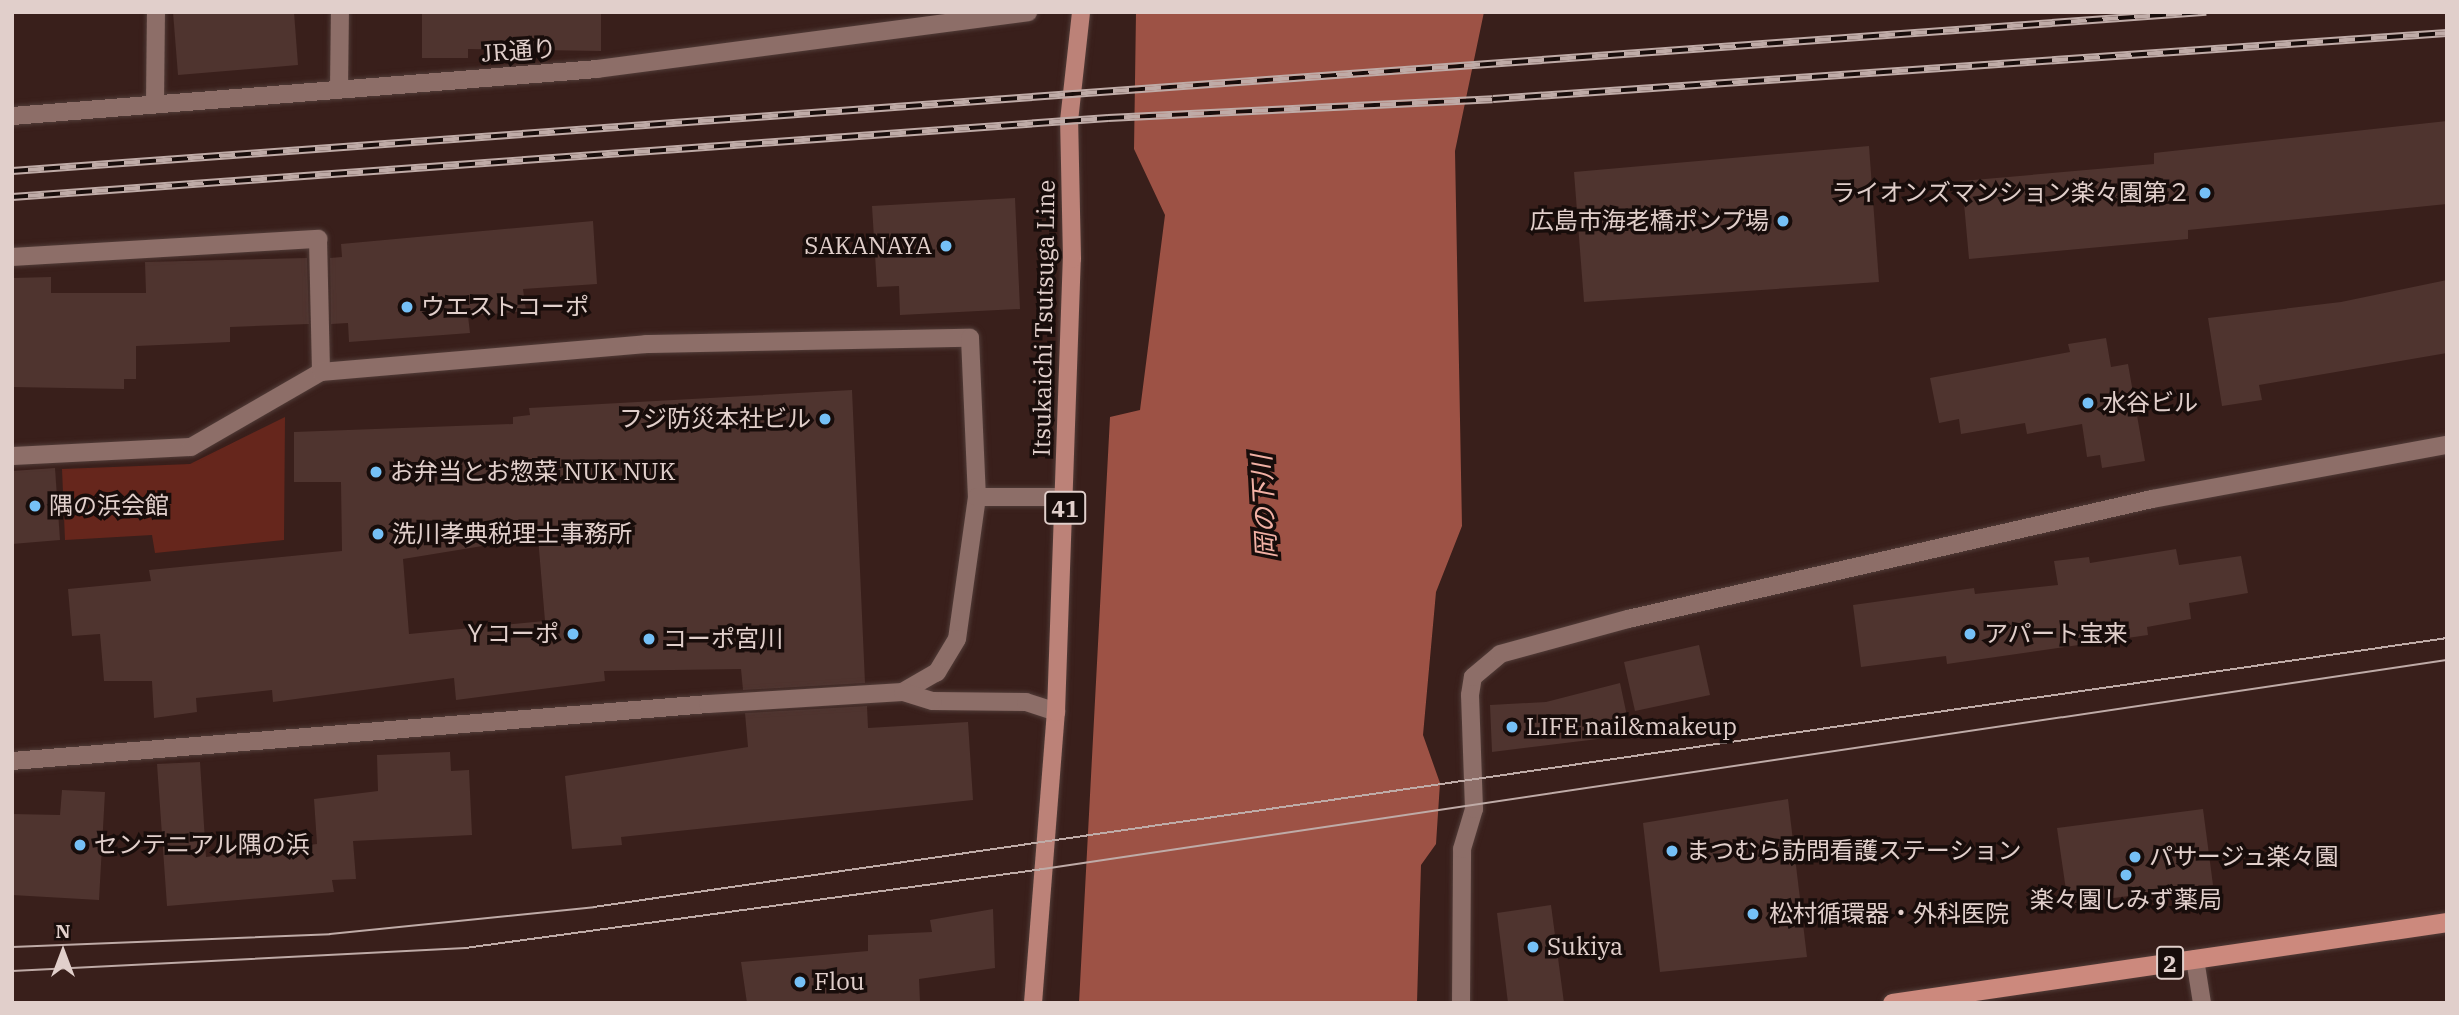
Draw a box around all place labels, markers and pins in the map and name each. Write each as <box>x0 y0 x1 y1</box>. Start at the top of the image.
place label: ライオンズマンション楽々園第２ <box>1831 179 2191 207</box>
marker: ライオンズマンション楽々園第２ <box>2197 185 2213 201</box>
place label: 広島市海老橋ポンプ場 <box>1529 207 1769 235</box>
marker: 広島市海老橋ポンプ場 <box>1775 213 1791 229</box>
place label: SAKANAYA <box>804 232 932 260</box>
marker: SAKANAYA <box>938 238 954 254</box>
place label: ウエストコーポ <box>421 293 589 321</box>
marker: ウエストコーポ <box>399 299 415 315</box>
place label: 水谷ビル <box>2102 389 2198 417</box>
marker: 水谷ビル <box>2080 395 2096 411</box>
place label: フジ防災本社ビル <box>619 405 811 433</box>
marker: フジ防災本社ビル <box>817 411 833 427</box>
place label: お弁当とお惣菜 NUK NUK <box>390 458 676 486</box>
marker: お弁当とお惣菜 NUK NUK <box>368 464 384 480</box>
place label: 隅の浜会館 <box>49 492 169 520</box>
marker: 隅の浜会館 <box>27 498 43 514</box>
place label: 洗川孝典税理士事務所 <box>392 520 632 548</box>
marker: 洗川孝典税理士事務所 <box>370 526 386 542</box>
place label: Ｙコーポ <box>463 620 559 648</box>
place label: アパート宝来 <box>1984 620 2128 648</box>
place label: コーポ宮川 <box>663 625 783 653</box>
marker: Ｙコーポ <box>565 626 581 642</box>
marker: アパート宝来 <box>1962 626 1978 642</box>
marker: コーポ宮川 <box>641 631 657 647</box>
place label: LIFE nail&makeup <box>1526 713 1737 741</box>
marker: LIFE nail&makeup <box>1504 719 1520 735</box>
place label: センテニアル隅の浜 <box>94 831 310 859</box>
marker: センテニアル隅の浜 <box>72 837 88 853</box>
place label: まつむら訪問看護ステーション <box>1686 837 2022 865</box>
marker: まつむら訪問看護ステーション <box>1664 843 1680 859</box>
place label: パサージュ楽々園 <box>2149 843 2341 871</box>
marker: パサージュ楽々園 <box>2127 849 2143 865</box>
marker: 楽々園しみず薬局 <box>2118 867 2134 883</box>
place label: 楽々園しみず薬局 <box>2030 886 2222 914</box>
place label: 松村循環器・外科医院 <box>1769 900 2009 928</box>
marker: 松村循環器・外科医院 <box>1743 904 1763 924</box>
place label: Sukiya <box>1547 933 1623 961</box>
marker: Sukiya <box>1525 939 1541 955</box>
place label: Flou <box>814 968 865 996</box>
marker: Flou <box>792 974 808 990</box>

